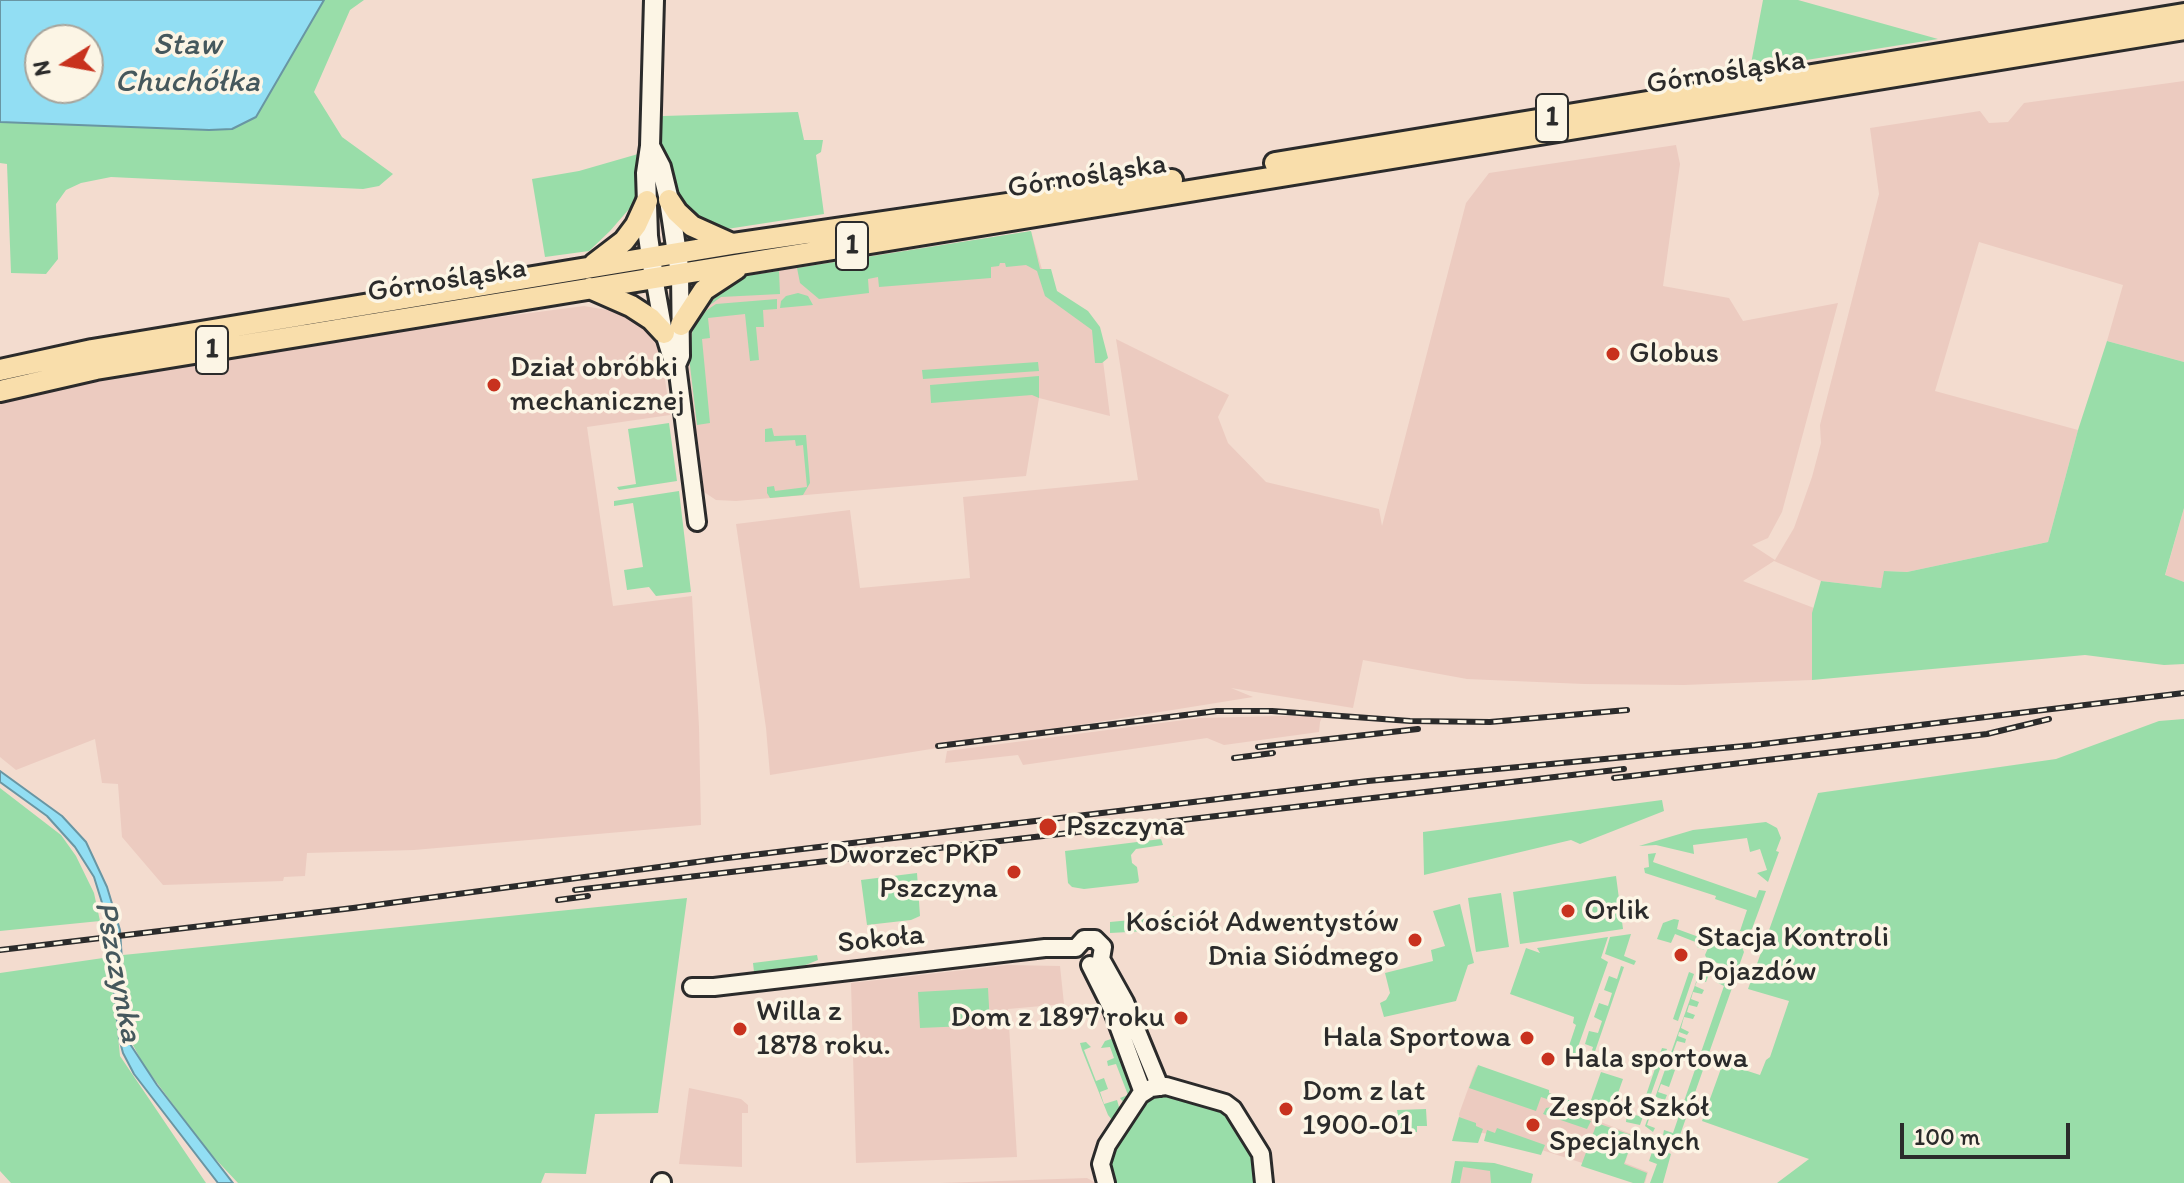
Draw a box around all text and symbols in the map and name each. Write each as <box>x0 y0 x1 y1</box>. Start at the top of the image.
north arrow <box>24 24 104 104</box>
water label: Staw Chuchółka <box>115 27 259 102</box>
street label: Górnośląska <box>1644 43 1808 103</box>
text: N <box>27 58 57 78</box>
road number: 1 <box>1536 94 1568 142</box>
street label: Górnośląska <box>1005 147 1169 207</box>
road number: 1 <box>836 222 868 270</box>
street label: Górnośląska <box>365 251 529 311</box>
road number: 1 <box>196 326 228 374</box>
place label: Globus <box>1629 336 1719 372</box>
marker: Globus <box>1604 345 1622 363</box>
place label: Dział obróbki mechanicznej <box>510 350 685 420</box>
marker: Dział obróbki mechanicznej <box>485 376 503 394</box>
place label: Pszczyna <box>1066 809 1185 845</box>
marker: Pszczyna <box>1037 816 1059 838</box>
place label: Dworzec PKP Pszczyna <box>829 837 998 908</box>
marker: Dworzec PKP Pszczyna <box>1005 863 1023 881</box>
place label: Orlik <box>1584 893 1649 929</box>
water label: Pszczynka <box>84 898 150 1046</box>
marker: Orlik <box>1559 902 1577 920</box>
place label: Kościół Adwentystów Dnia Siódmego <box>1125 905 1399 976</box>
street label: Sokoła <box>836 918 926 962</box>
place label: Stacja Kontroli Pojazdów <box>1697 920 1889 990</box>
marker: Kościół Adwentystów Dnia Siódmego <box>1406 931 1424 949</box>
marker: Stacja Kontroli Pojazdów <box>1672 946 1690 964</box>
place label: Willa z 1878 roku. <box>756 994 891 1064</box>
place label: Dom z 1897 roku <box>951 1000 1165 1036</box>
marker: Dom z 1897 roku <box>1172 1009 1190 1027</box>
marker: Willa z 1878 roku. <box>731 1020 749 1038</box>
place label: Hala Sportowa <box>1323 1020 1511 1056</box>
marker: Hala Sportowa <box>1518 1029 1536 1047</box>
place label: Hala sportowa <box>1564 1041 1748 1077</box>
marker: Hala sportowa <box>1539 1050 1557 1068</box>
place label: Dom z lat 1900-01 <box>1302 1074 1425 1144</box>
place label: Zespół Szkół Specjalnych <box>1549 1090 1709 1160</box>
marker: Dom z lat 1900-01 <box>1277 1100 1295 1118</box>
scale bar <box>1904 1107 2074 1157</box>
marker: Zespół Szkół Specjalnych <box>1524 1116 1542 1134</box>
text: 100 m <box>1914 1122 1980 1151</box>

